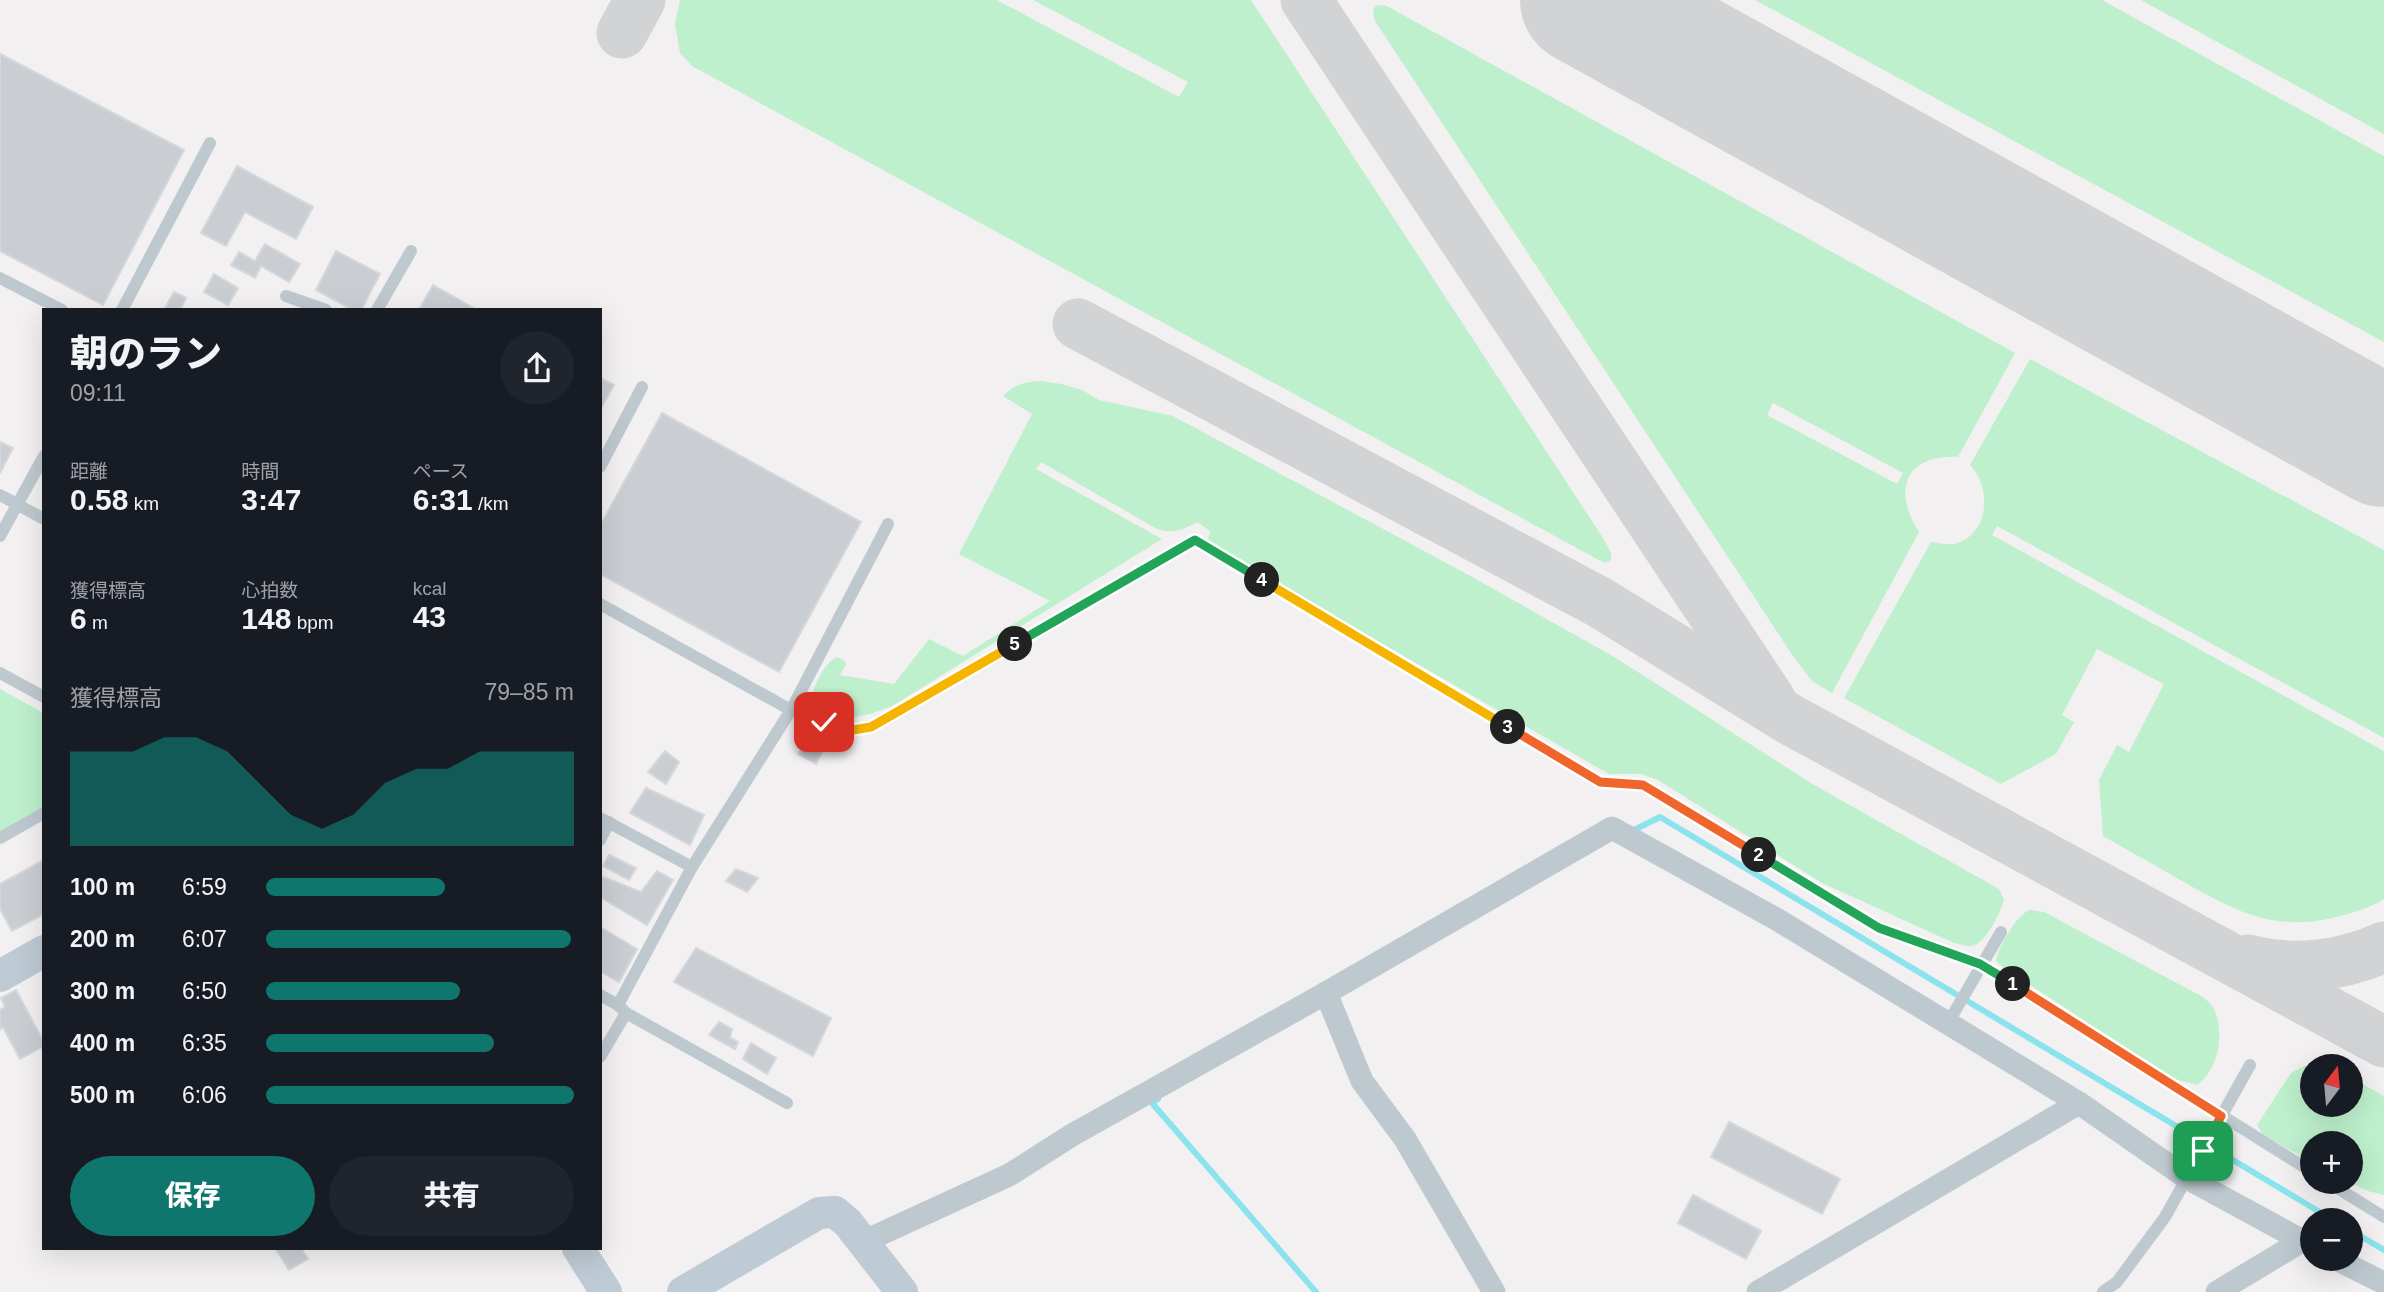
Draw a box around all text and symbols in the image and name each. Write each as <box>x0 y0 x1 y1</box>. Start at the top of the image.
button: share <box>500 331 574 405</box>
text: 朝のラン <box>70 333 222 375</box>
text: 09:11 <box>70 380 126 406</box>
text: 距離 <box>70 461 108 482</box>
text: 時間 <box>241 461 279 482</box>
text: ペース <box>413 461 469 482</box>
text: 0.58 <box>70 483 128 516</box>
text: 3:47 <box>241 483 301 516</box>
text: 6:31 <box>413 483 473 516</box>
text: km <box>128 493 159 514</box>
text: /km <box>473 493 509 514</box>
pin: 4 <box>1244 562 1280 598</box>
text: 4 <box>1256 569 1267 590</box>
text: kcal <box>413 578 446 599</box>
text: 獲得標高 <box>70 580 146 601</box>
text: 心拍数 <box>241 580 298 601</box>
text: 43 <box>413 600 446 633</box>
text: 6 <box>70 602 87 635</box>
text: 148 <box>241 602 291 635</box>
text: m <box>87 612 108 633</box>
text: bpm <box>291 612 334 633</box>
pin: 5 <box>998 626 1032 662</box>
text: 5 <box>1009 633 1020 654</box>
text: 79–85 m <box>484 679 574 705</box>
text: 獲得標高 <box>70 685 162 711</box>
pin <box>794 692 854 752</box>
icon: check <box>805 703 843 741</box>
pin: 3 <box>1490 710 1526 744</box>
text: 3 <box>1502 716 1513 737</box>
pin: 2 <box>1742 838 1776 872</box>
text: 2 <box>1753 844 1764 865</box>
text: 100 m <box>70 874 135 900</box>
text: 6:59 <box>182 874 227 900</box>
text: 200 m <box>70 926 135 952</box>
text: 6:07 <box>182 926 227 952</box>
pin: 1 <box>1996 967 2030 1002</box>
text: 1 <box>2007 973 2018 994</box>
text: 300 m <box>70 978 135 1004</box>
text: 6:50 <box>182 978 227 1004</box>
text: 400 m <box>70 1030 135 1056</box>
text: 6:35 <box>182 1030 227 1056</box>
north arrow <box>2300 1054 2362 1116</box>
map controls <box>2300 1054 2363 1271</box>
text: 500 m <box>70 1082 135 1108</box>
text: 6:06 <box>182 1082 227 1108</box>
pin <box>2173 1121 2233 1181</box>
button: + <box>2300 1131 2363 1194</box>
icon: arrive <box>2184 1132 2222 1170</box>
button: 保存 <box>70 1156 315 1236</box>
button: 共有 <box>329 1156 574 1236</box>
button: − <box>2300 1208 2363 1271</box>

